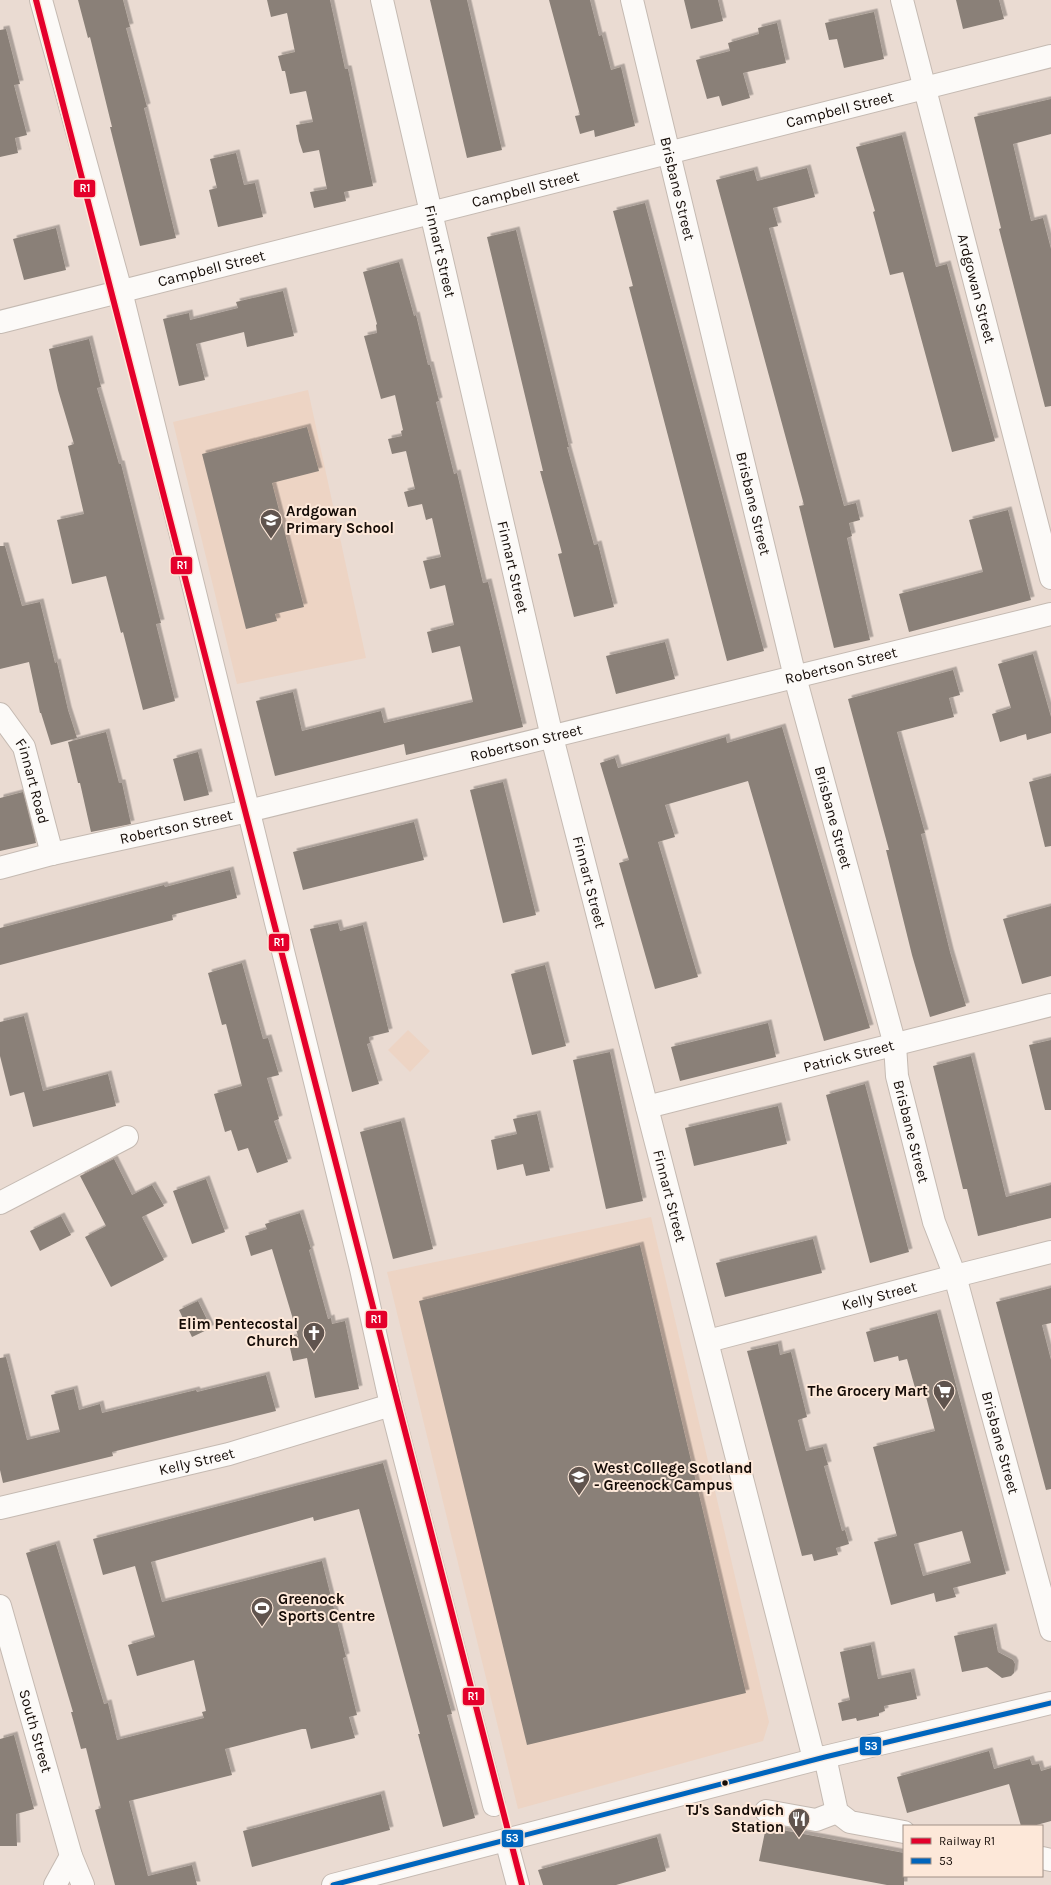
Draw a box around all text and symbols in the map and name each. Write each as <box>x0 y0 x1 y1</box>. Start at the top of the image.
street label: Campbell Street <box>784 87 895 132</box>
street label: Brisbane Street <box>656 135 699 243</box>
street label: Campbell Street <box>470 167 581 211</box>
line badge: R1 <box>73 179 96 198</box>
text: R1 <box>79 182 91 195</box>
street label: Finnart Street <box>421 203 459 300</box>
street label: Ardgowan Street <box>954 232 999 346</box>
street label: Campbell Street <box>156 246 267 291</box>
street label: Brisbane Street <box>732 450 774 558</box>
place label: Ardgowan Primary School <box>286 502 394 537</box>
school or university icon: Ardgowan Primary School <box>258 507 284 540</box>
street label: Finnart Street <box>493 519 532 616</box>
line badge: R1 <box>170 556 193 575</box>
text: R1 <box>176 559 188 572</box>
street label: Robertson Street <box>783 643 899 688</box>
street label: Robertson Street <box>468 720 585 765</box>
street label: Finnart Road <box>12 735 53 826</box>
street label: Brisbane Street <box>811 764 856 871</box>
street label: Robertson Street <box>118 806 235 848</box>
street label: Finnart Street <box>569 834 610 930</box>
line badge: R1 <box>268 933 290 952</box>
text: R1 <box>273 936 285 949</box>
street label: Patrick Street <box>801 1036 896 1076</box>
street label: Brisbane Street <box>889 1078 933 1185</box>
street label: Finnart Street <box>649 1148 690 1244</box>
street label: Kelly Street <box>840 1277 919 1314</box>
line badge: R1 <box>365 1310 388 1329</box>
text: R1 <box>370 1313 382 1326</box>
place label: Elim Pentecostal Church <box>178 1315 298 1350</box>
church icon: Elim Pentecostal Church <box>301 1320 327 1353</box>
supermarket icon: The Grocery Mart <box>931 1378 957 1411</box>
place label: The Grocery Mart <box>808 1382 928 1400</box>
street label: Brisbane Street <box>978 1389 1023 1496</box>
street label: Kelly Street <box>157 1444 237 1479</box>
place label: West College Scotland - Greenock Campus <box>594 1459 753 1494</box>
school or university icon: West College Scotland - Greenock Campus <box>566 1464 592 1497</box>
place label: Greenock Sports Centre <box>278 1590 375 1625</box>
sports icon: Greenock Sports Centre <box>249 1595 275 1628</box>
street label: South Street <box>15 1687 56 1775</box>
line badge: R1 <box>462 1687 485 1706</box>
text: R1 <box>467 1690 479 1703</box>
line badge: 53 <box>859 1736 882 1756</box>
text: 53 <box>864 1740 878 1753</box>
unlabelled marker <box>720 1778 730 1788</box>
place label: TJ's Sandwich Station <box>686 1801 784 1836</box>
restaurant icon: TJ's Sandwich Station <box>786 1806 812 1839</box>
legend <box>903 1825 1043 1877</box>
line badge: 53 <box>501 1829 524 1848</box>
text: 53 <box>505 1832 519 1845</box>
text: Railway R1 <box>939 1834 995 1848</box>
text: 53 <box>939 1854 953 1868</box>

